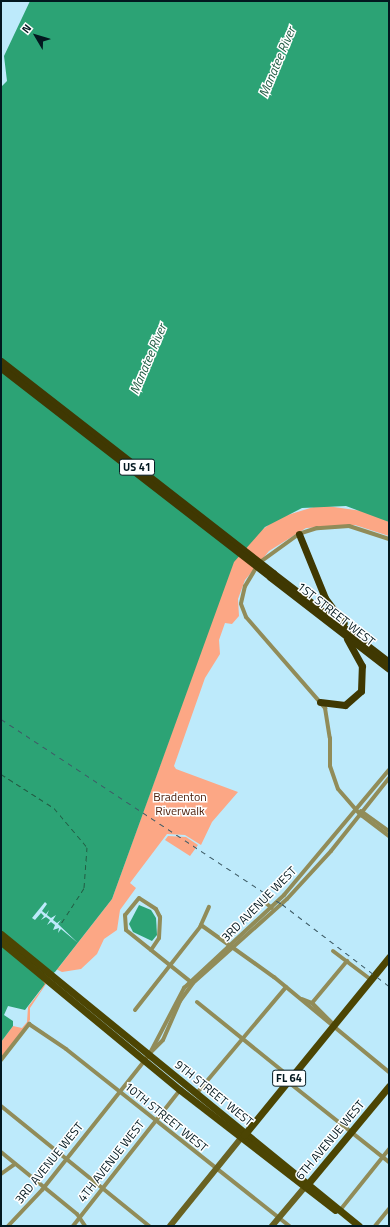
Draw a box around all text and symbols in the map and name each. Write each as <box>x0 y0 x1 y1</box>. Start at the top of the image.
north arrow <box>16 16 56 56</box>
text: N <box>18 21 35 37</box>
water label: Manatee River <box>255 25 299 99</box>
water label: Manatee River <box>126 322 170 396</box>
road number: US 41 <box>119 458 155 476</box>
street label: 1ST STREET WEST <box>294 579 378 649</box>
park label: Bradenton Riverwalk <box>153 790 207 818</box>
street label: 3RD AVENUE WEST <box>219 864 299 944</box>
street label: 9TH STREET WEST <box>172 1057 256 1129</box>
road number: FL 64 <box>272 1069 306 1087</box>
street label: 10TH STREET WEST <box>121 1079 211 1155</box>
street label: 6TH AVENUE WEST <box>293 1097 367 1183</box>
street label: 4TH AVENUE WEST <box>75 1117 147 1205</box>
street label: 3RD AVENUE WEST <box>12 1120 86 1206</box>

